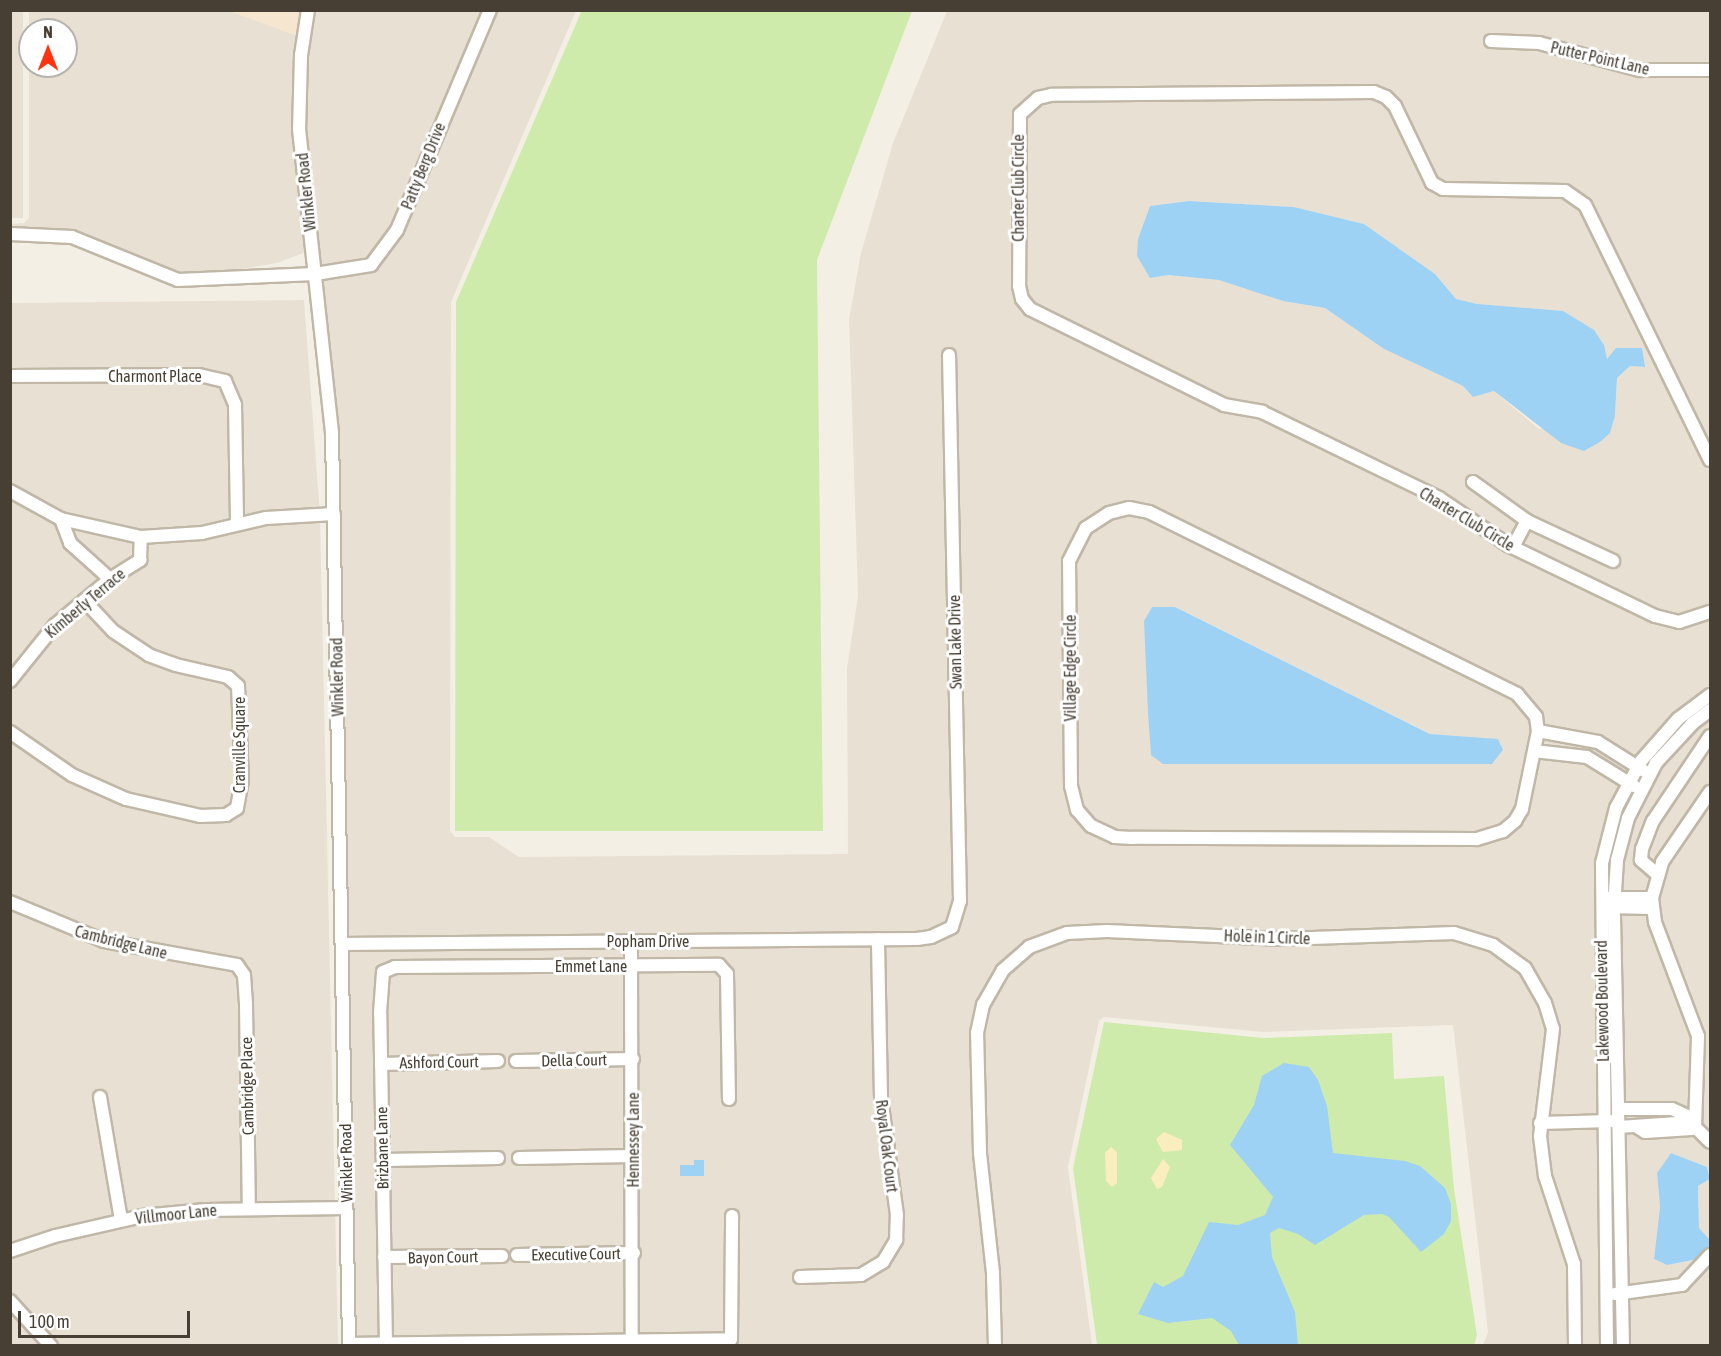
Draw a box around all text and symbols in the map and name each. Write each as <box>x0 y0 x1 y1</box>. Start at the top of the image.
north arrow <box>18 18 78 78</box>
text: N <box>43 23 53 41</box>
street label: Putter Point Lane <box>1549 37 1651 79</box>
street label: Patty Berg Drive <box>397 120 449 212</box>
street label: Charter Club Circle <box>1008 134 1028 242</box>
street label: Winkler Road <box>292 152 320 232</box>
street label: Charmont Place <box>108 366 202 386</box>
street label: Charter Club Circle <box>1416 483 1518 555</box>
street label: Kimberly Terrace <box>41 564 129 642</box>
street label: Swan Lake Drive <box>945 595 965 689</box>
street label: Village Edge Circle <box>1060 615 1080 721</box>
street label: Winkler Road <box>327 637 347 717</box>
street label: Cranville Square <box>229 697 249 793</box>
street label: Cambridge Lane <box>73 921 169 963</box>
street label: Hole in 1 Circle <box>1223 926 1311 948</box>
street label: Popham Drive <box>607 931 689 951</box>
street label: Lakewood Boulevard <box>1591 940 1613 1062</box>
street label: Emmet Lane <box>555 956 627 976</box>
street label: Cambridge Place <box>237 1037 257 1135</box>
street label: Della Court <box>541 1050 607 1070</box>
street label: Ashford Court <box>399 1052 479 1072</box>
street label: Hennessey Lane <box>623 1092 643 1188</box>
street label: Royal Oak Court <box>872 1099 902 1193</box>
street label: Brizbane Lane <box>372 1107 392 1189</box>
street label: Winkler Road <box>336 1123 356 1203</box>
street label: Villmoor Lane <box>134 1200 218 1228</box>
street label: Executive Court <box>531 1244 621 1264</box>
street label: Bayon Court <box>408 1247 478 1267</box>
scale bar <box>21 1299 194 1337</box>
text: 100 m <box>29 1311 70 1332</box>

